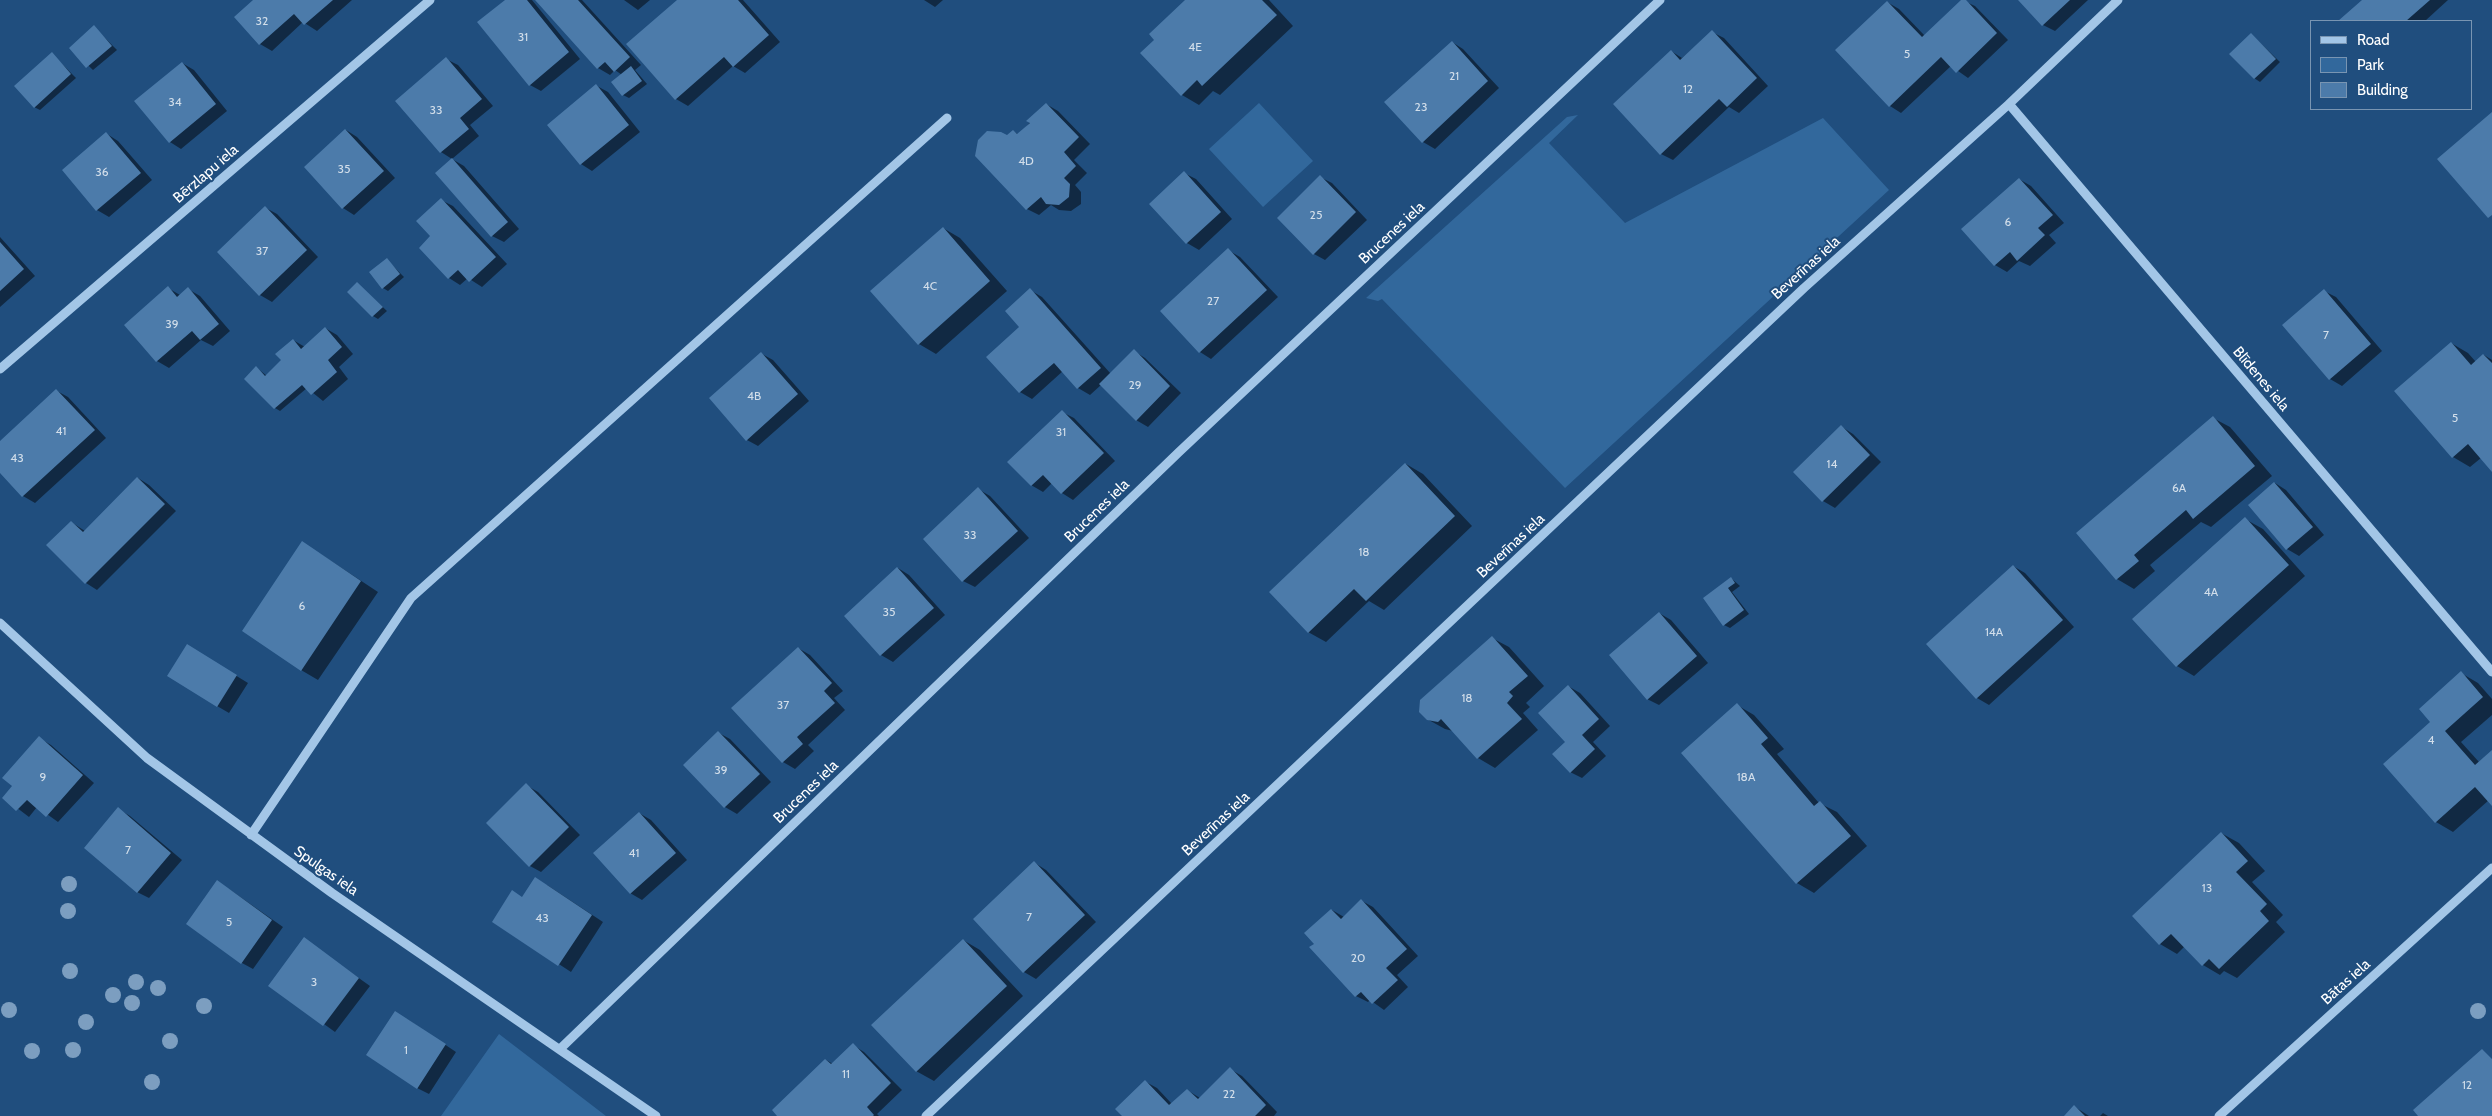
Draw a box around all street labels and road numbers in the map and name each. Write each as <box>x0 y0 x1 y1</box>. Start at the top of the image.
street label: Bērzlapu iela <box>170 141 242 207</box>
street label: Brucenes iela <box>1355 198 1429 268</box>
street label: Beverīnas iela <box>1768 232 1844 304</box>
street label: Blīdenes iela <box>2229 343 2293 415</box>
street label: Brucenes iela <box>1061 476 1133 546</box>
street label: Beverīnas iela <box>1473 510 1549 582</box>
street label: Brucenes iela <box>770 757 842 827</box>
street label: Beverīnas iela <box>1178 788 1254 860</box>
street label: Spulgas iela <box>290 842 362 900</box>
street label: Bātas iela <box>2318 955 2374 1009</box>

